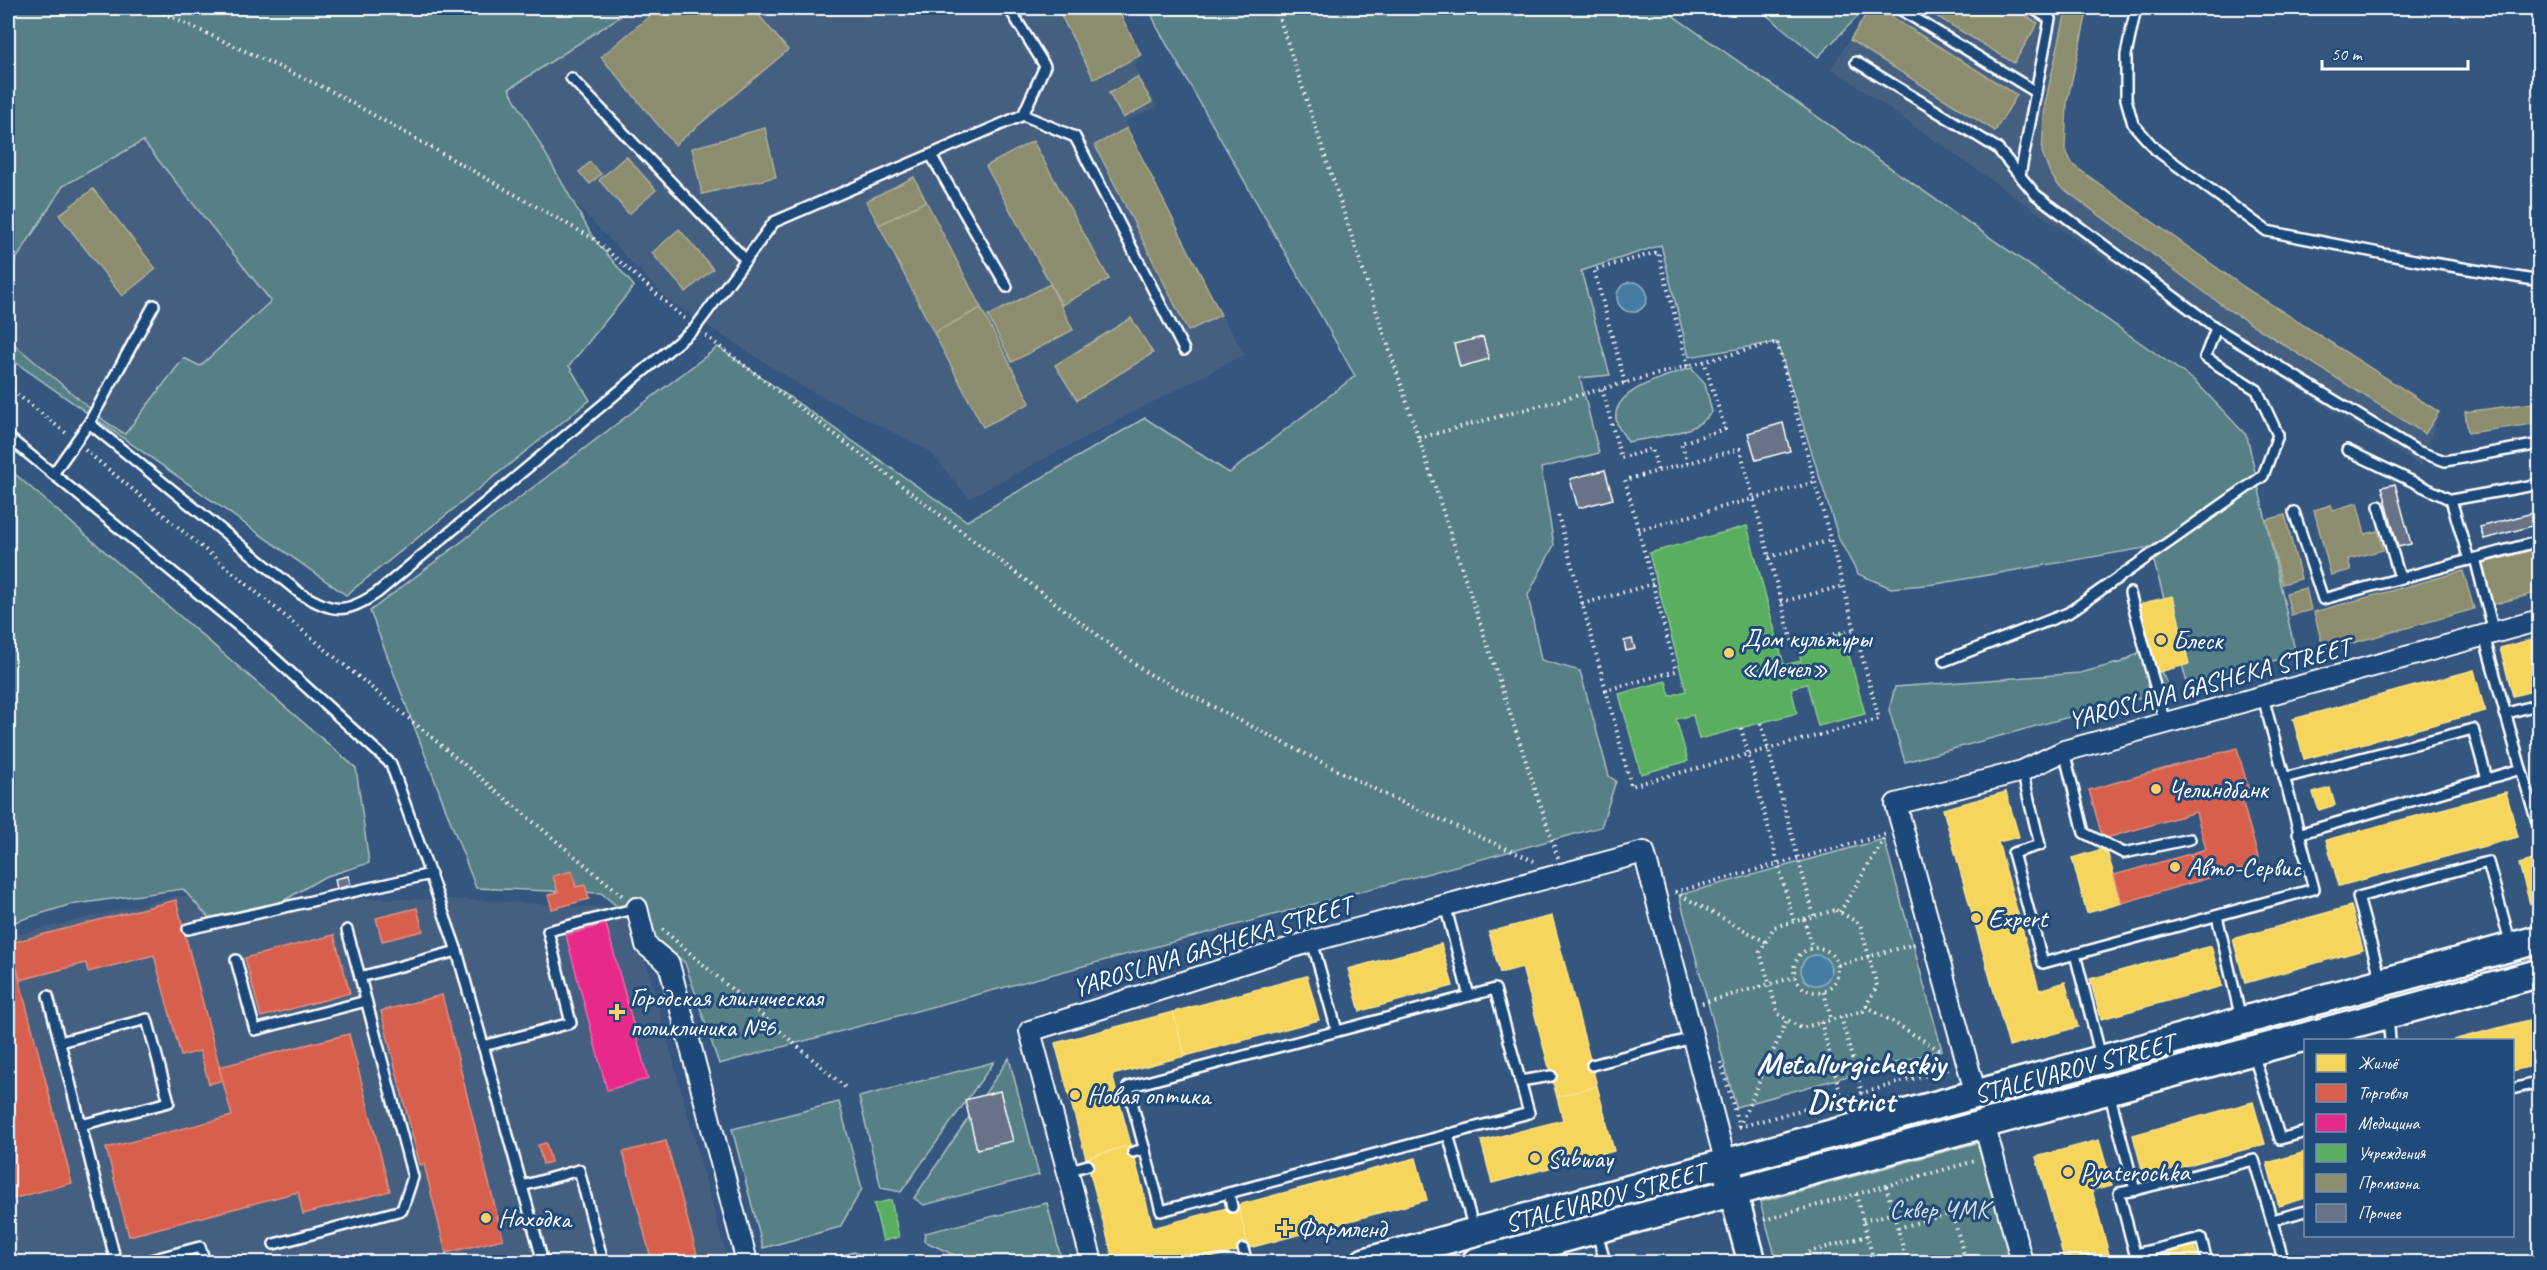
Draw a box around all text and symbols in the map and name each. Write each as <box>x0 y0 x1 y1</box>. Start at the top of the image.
scale bar <box>2322 33 2468 71</box>
text: 50 m <box>2331 43 2364 65</box>
place label: Дом культуры «Мечел» <box>1741 622 1874 685</box>
place label: Блеск <box>2173 624 2224 657</box>
street label: YAROSLAVA GASHEKA STREET <box>2065 629 2359 737</box>
marker: Блеск <box>2154 633 2168 647</box>
marker: Дом культуры «Мечел» <box>1722 646 1736 660</box>
place label: Челиндбанк <box>2168 773 2270 806</box>
marker: Челиндбанк <box>2149 782 2163 796</box>
place label: Авто-Сервис <box>2187 851 2302 884</box>
marker: Авто-Сервис <box>2168 860 2182 874</box>
street label: YAROSLAVA GASHEKA STREET <box>1068 887 1361 1005</box>
place label: Expert <box>1988 902 2050 935</box>
marker: Expert <box>1969 911 1983 925</box>
place label: Городская клиническая поликлиника №6 <box>630 981 825 1044</box>
marker: Городская клиническая поликлиника №6 <box>608 1003 626 1021</box>
street label: STALEVAROV STREET <box>1970 1025 2183 1111</box>
legend <box>2304 1039 2514 1237</box>
district label: Metallurgicheskiy District <box>1757 1043 1948 1121</box>
text: Жильё <box>2358 1052 2400 1074</box>
place label: Новая оптика <box>1087 1079 1212 1112</box>
text: Торговля <box>2358 1082 2409 1104</box>
marker: Новая оптика <box>1068 1088 1082 1102</box>
text: Медицина <box>2358 1112 2421 1134</box>
place label: Subway <box>1547 1142 1615 1175</box>
text: Учреждения <box>2358 1142 2427 1164</box>
marker: Subway <box>1528 1151 1542 1165</box>
street label: STALEVAROV STREET <box>1501 1154 1714 1240</box>
place label: Pyaterochka <box>2080 1156 2191 1189</box>
marker: Pyaterochka <box>2061 1165 2075 1179</box>
text: Промзона <box>2358 1172 2420 1194</box>
park label: Сквер ЧМК <box>1889 1193 1994 1226</box>
place label: Находка <box>498 1202 573 1235</box>
text: Прочее <box>2358 1202 2401 1224</box>
marker: Находка <box>479 1211 493 1225</box>
place label: Фармленд <box>1297 1212 1389 1245</box>
marker: Фармленд <box>1278 1221 1292 1235</box>

